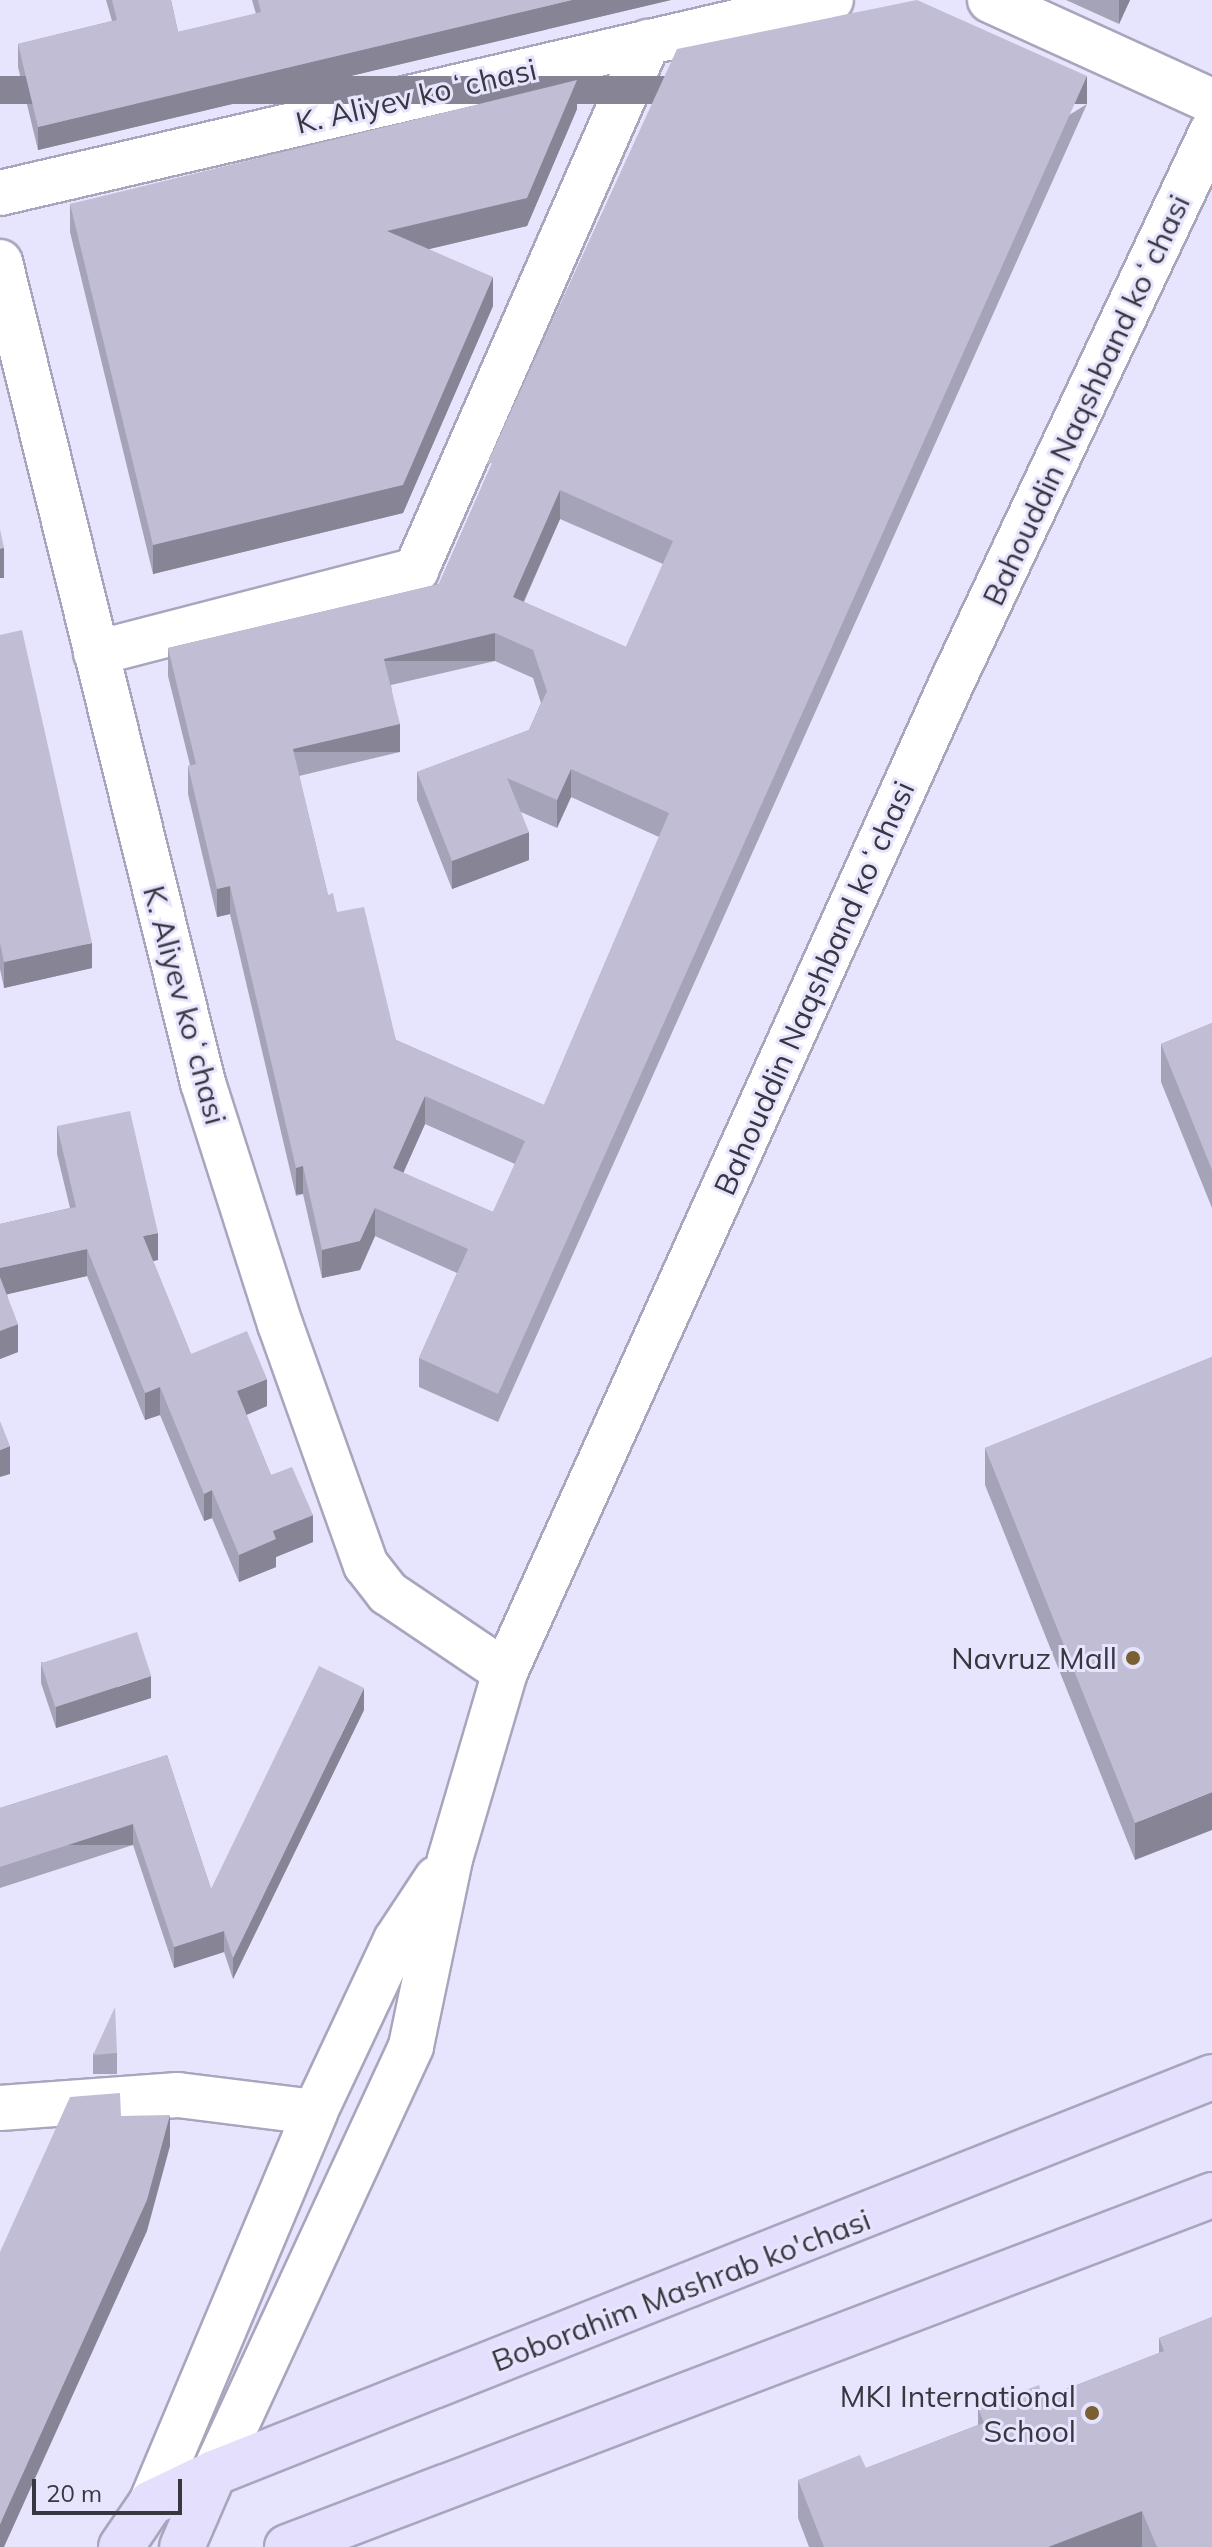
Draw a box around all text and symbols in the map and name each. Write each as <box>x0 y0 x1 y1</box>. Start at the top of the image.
street label: K. Aliyev koʻchasi <box>292 51 540 141</box>
street label: Bahouddin Naqshband koʻchasi <box>975 189 1197 611</box>
street label: Bahouddin Naqshband koʻchasi <box>706 776 922 1200</box>
street label: K. Aliyev koʻchasi <box>136 882 234 1128</box>
place label: Navruz Mall <box>951 1640 1117 1676</box>
marker: Navruz Mall <box>1124 1649 1142 1667</box>
street label: Boborahim Mashrab ko'chasi <box>487 2201 875 2379</box>
place label: MKI International School <box>840 2378 1076 2448</box>
marker: MKI International School <box>1083 2404 1101 2422</box>
scale bar <box>36 2463 186 2513</box>
text: 20 m <box>46 2478 102 2508</box>

